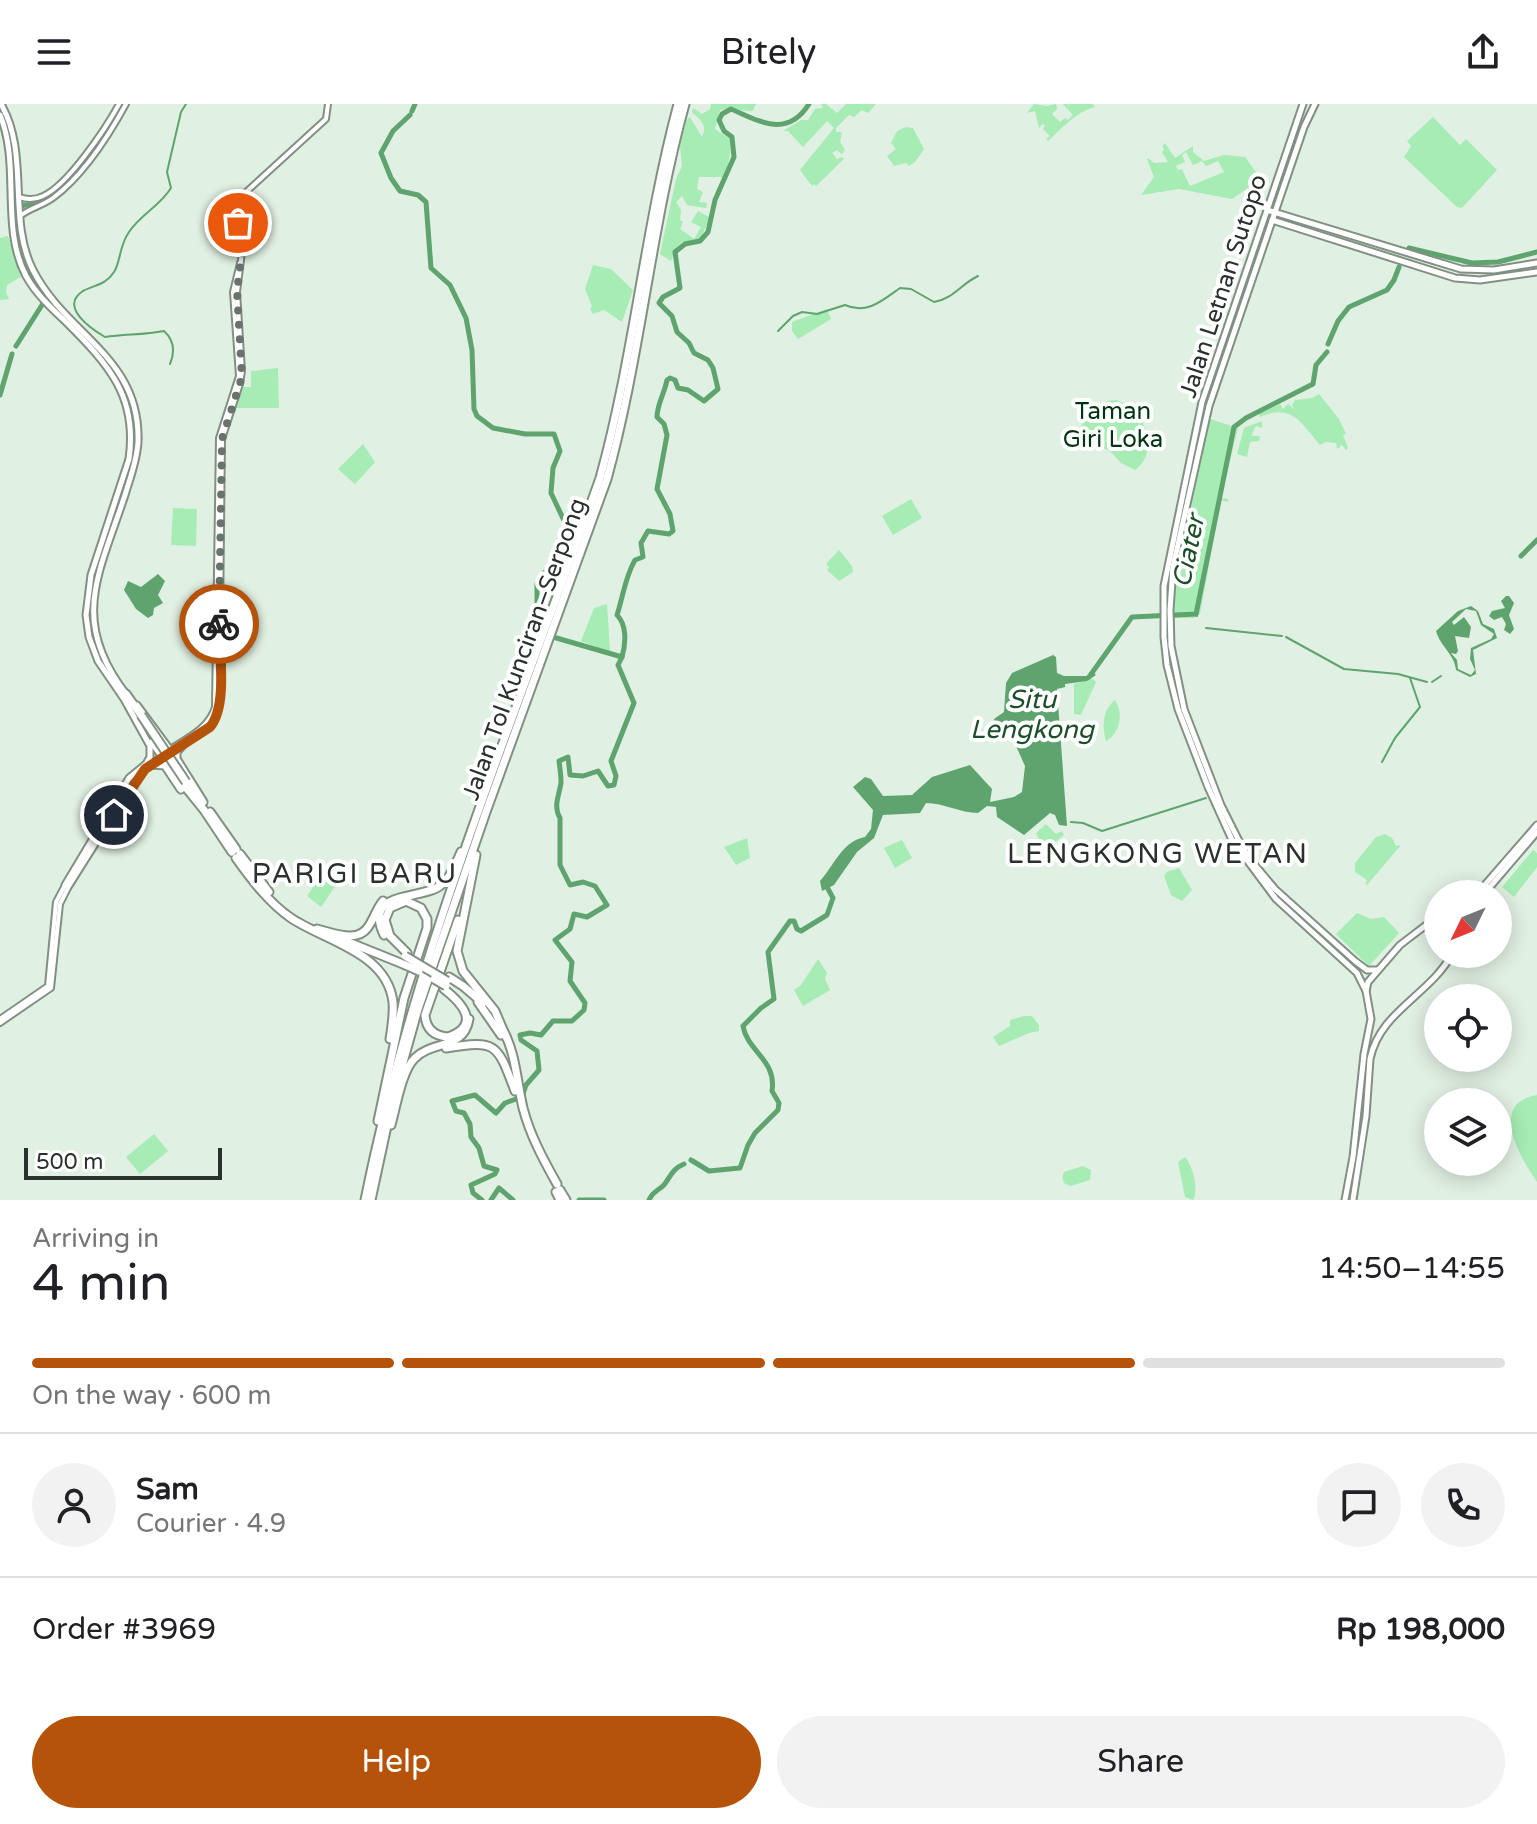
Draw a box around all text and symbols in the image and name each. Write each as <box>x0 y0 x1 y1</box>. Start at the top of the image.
icon: menu <box>32 30 76 74</box>
icon: share <box>1461 30 1505 74</box>
text: Bitely <box>721 31 816 74</box>
street label: Jalan Letnan Sutopo <box>1174 171 1273 401</box>
pin <box>204 189 272 257</box>
icon: bag <box>216 201 260 245</box>
park label: Taman Giri Loka <box>1063 397 1163 454</box>
street label: Jalan Tol Kunciran–Serpong <box>456 494 593 804</box>
water label: Ciater <box>1166 509 1212 590</box>
courier <box>179 584 259 664</box>
icon: bike <box>197 602 241 646</box>
water label: Situ Lengkong <box>970 684 1096 745</box>
pin <box>80 781 148 849</box>
icon: home <box>92 793 136 837</box>
district label: LENGKONG WETAN <box>1007 837 1309 871</box>
district label: PARIGI BARU <box>252 857 458 891</box>
north arrow <box>1424 880 1512 968</box>
map controls <box>1424 880 1512 1176</box>
button: locate <box>1424 984 1512 1072</box>
button: layers <box>1424 1088 1512 1176</box>
scale bar <box>24 1144 222 1180</box>
text: 500 m <box>36 1149 103 1175</box>
text: Arriving in <box>32 1223 159 1254</box>
text: 14:50–14:55 <box>1318 1250 1505 1287</box>
text: 4 min <box>32 1252 171 1315</box>
text: On the way · 600 m <box>32 1380 271 1411</box>
button: person <box>32 1463 116 1547</box>
button: chat <box>1317 1463 1401 1547</box>
button: phone <box>1421 1463 1505 1547</box>
text: Sam <box>136 1471 199 1508</box>
text: Courier · 4.9 <box>136 1508 286 1539</box>
text: Order #3969 <box>32 1611 216 1648</box>
text: Rp 198,000 <box>1336 1611 1505 1648</box>
button: Help <box>32 1716 761 1808</box>
button: Share <box>777 1716 1505 1808</box>

